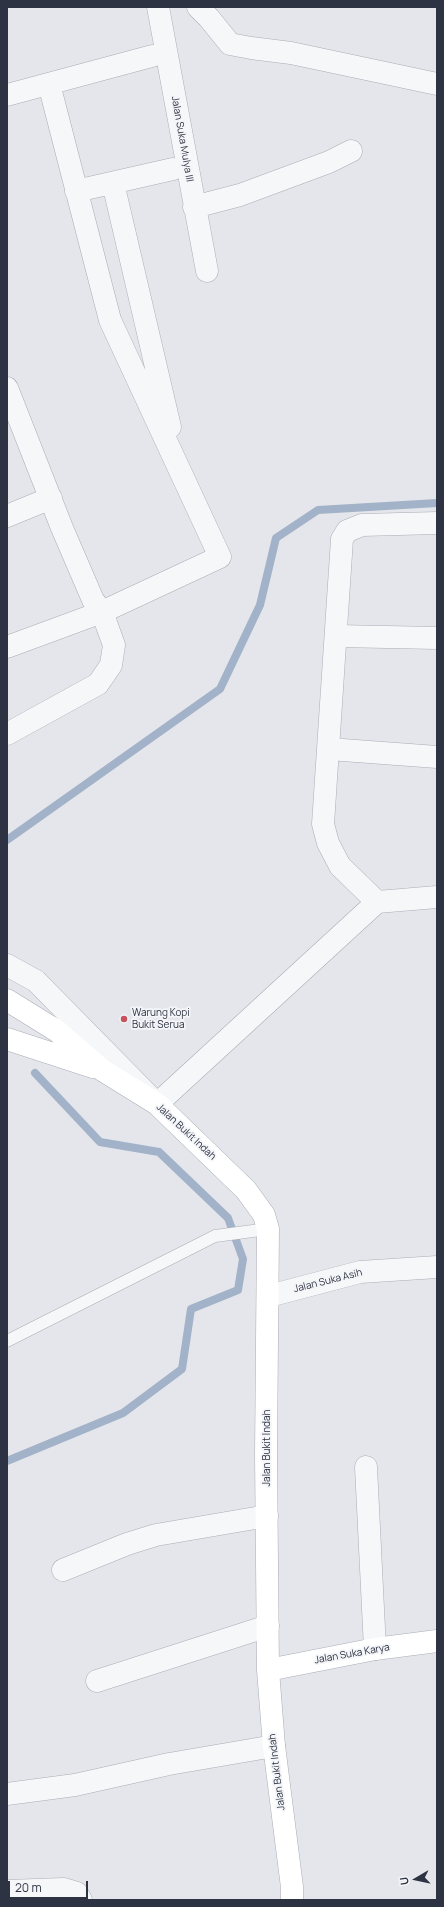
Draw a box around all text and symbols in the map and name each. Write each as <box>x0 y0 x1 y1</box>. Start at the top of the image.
street label: Jalan Suka Mulya III <box>169 95 195 183</box>
place label: Warung Kopi Bukit Serua <box>132 1007 190 1030</box>
marker: Warung Kopi Bukit Serua <box>119 1014 129 1024</box>
street label: Jalan Bukit Indah <box>154 1101 218 1163</box>
street label: Jalan Suka Asih <box>292 1267 364 1295</box>
street label: Jalan Bukit Indah <box>261 1409 273 1487</box>
street label: Jalan Suka Karya <box>313 1641 391 1667</box>
street label: Jalan Bukit Indah <box>266 1733 288 1811</box>
north arrow <box>396 1859 436 1899</box>
scale bar <box>10 1873 90 1899</box>
text: U <box>396 1876 412 1886</box>
text: 20 m <box>15 1879 42 1896</box>

